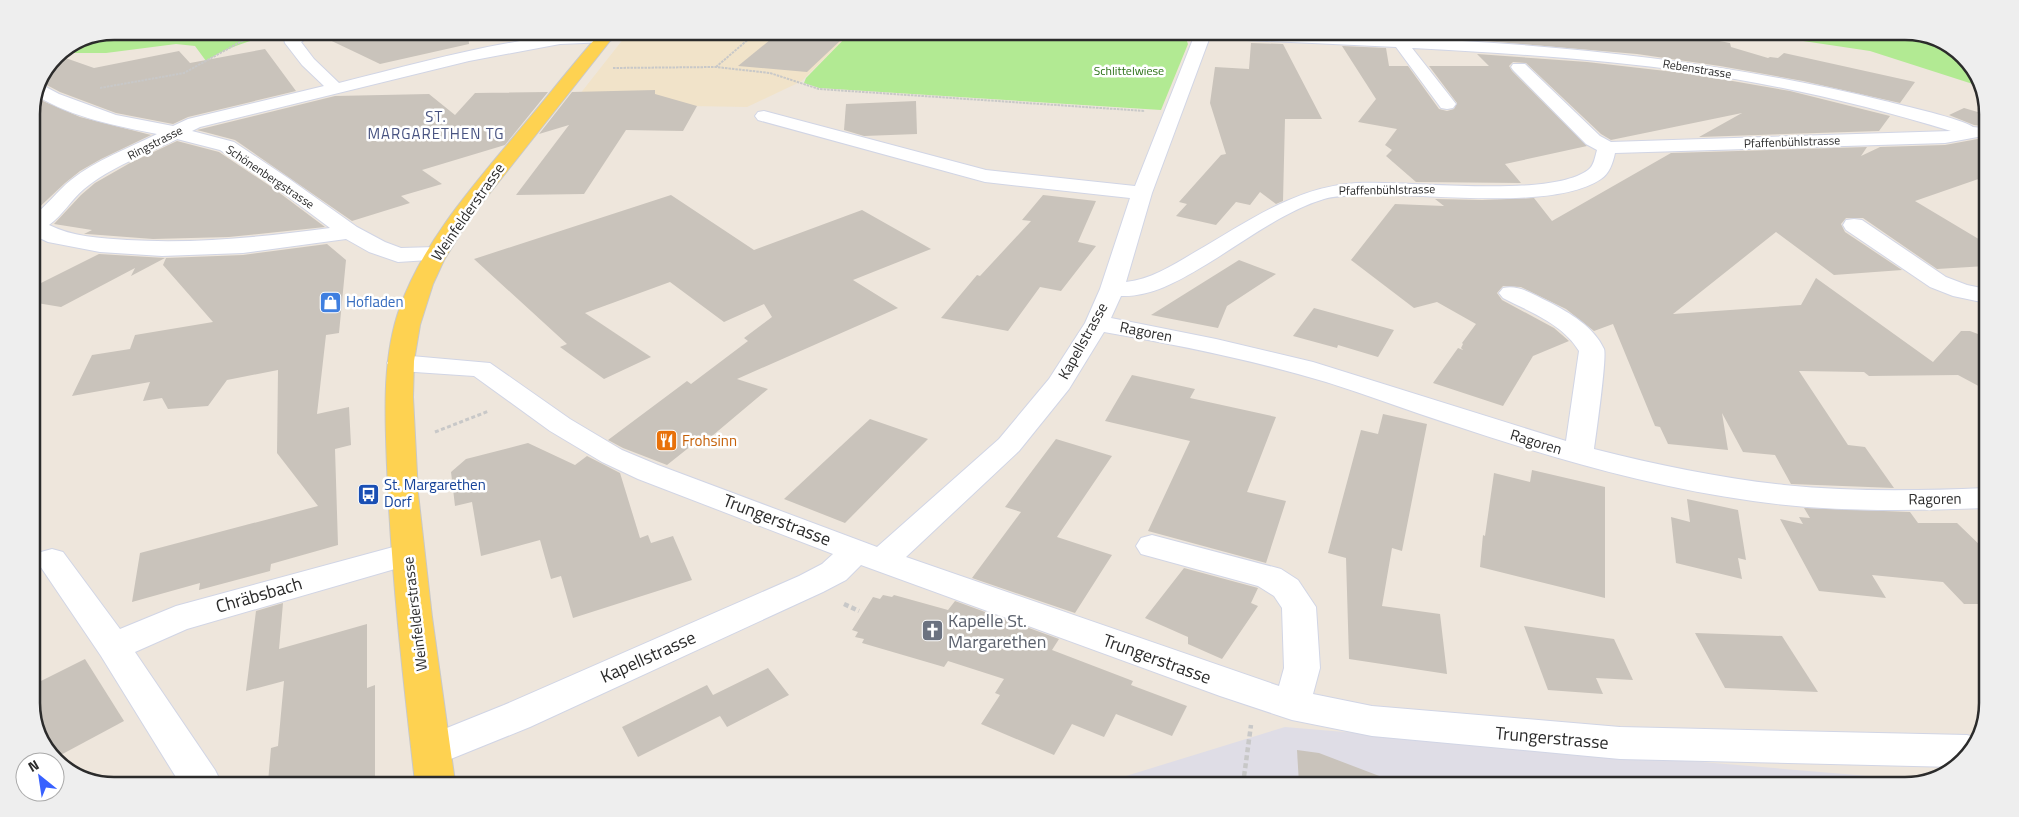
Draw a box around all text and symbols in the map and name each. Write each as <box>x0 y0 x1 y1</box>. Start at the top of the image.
street label: Rebenstrasse <box>1661 54 1733 83</box>
park label: Schlittelwiese <box>1094 61 1164 80</box>
district label: ST. MARGARETHEN TG <box>367 105 505 145</box>
street label: Ringstrasse <box>124 121 186 165</box>
street label: Pfaffenbühlstrasse <box>1743 130 1841 153</box>
street label: Schönenbergstrasse <box>222 140 318 213</box>
street label: Weinfelderstrasse <box>425 158 510 265</box>
street label: Pfaffenbühlstrasse <box>1339 179 1435 200</box>
shop icon: Hofladen <box>318 290 342 314</box>
place label: Hofladen <box>346 290 403 313</box>
street label: Kapellstrasse <box>1052 298 1113 383</box>
street label: Ragoren <box>1118 315 1174 348</box>
street label: Ragoren <box>1507 423 1565 460</box>
restaurant icon: Frohsinn <box>654 429 678 453</box>
place label: Frohsinn <box>682 429 737 452</box>
place label: St. Margarethen Dorf <box>384 473 486 513</box>
bus stop icon: St. Margarethen Dorf <box>356 482 380 506</box>
street label: Trungerstrasse <box>719 487 835 553</box>
street label: Ragoren <box>1908 487 1962 510</box>
street label: Weinfelderstrasse <box>396 556 433 673</box>
street label: Chräbsbach <box>213 569 305 620</box>
place label: Kapelle St. Margarethen <box>948 607 1046 655</box>
church icon: Kapelle St. Margarethen <box>920 619 944 643</box>
street label: Kapellstrasse <box>596 623 700 690</box>
street label: Trungerstrasse <box>1099 626 1215 691</box>
street label: Trungerstrasse <box>1494 719 1610 756</box>
north arrow <box>15 752 65 802</box>
text: N <box>24 754 43 777</box>

